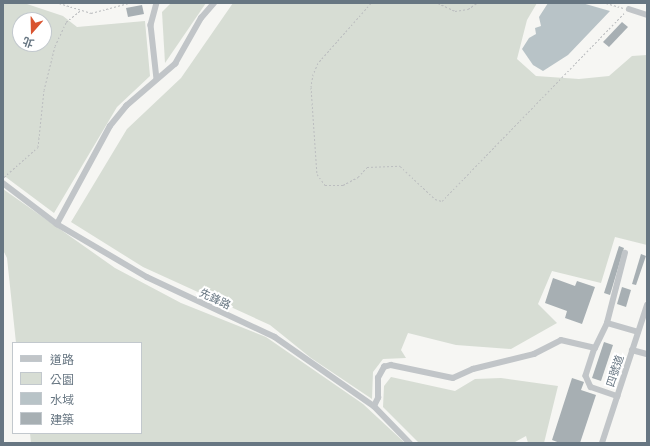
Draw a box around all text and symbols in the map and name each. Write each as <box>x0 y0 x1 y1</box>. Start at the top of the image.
north arrow <box>12 12 52 52</box>
text: 北 <box>21 35 35 50</box>
street label: 先鋒路 <box>197 286 233 312</box>
legend <box>12 342 142 434</box>
text: 道路 <box>50 353 74 366</box>
street label: 四號道 <box>604 353 626 389</box>
text: 公園 <box>50 373 74 386</box>
text: 水域 <box>50 393 74 406</box>
text: 建築 <box>50 413 74 426</box>

